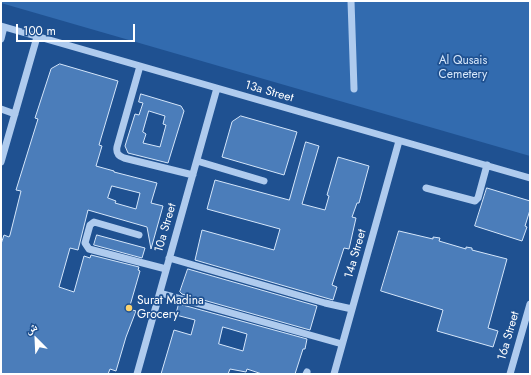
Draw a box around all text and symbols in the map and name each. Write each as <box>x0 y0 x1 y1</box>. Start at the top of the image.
scale bar <box>18 16 137 42</box>
text: 100 m <box>23 22 56 40</box>
park label: Al Qusais Cemetery <box>439 54 487 82</box>
street label: 13a Street <box>243 78 295 106</box>
street label: 10a Street <box>152 202 180 254</box>
street label: 14a Street <box>342 228 370 280</box>
place label: Surat Madina Grocery <box>137 294 204 322</box>
marker: Surat Madina Grocery <box>124 303 134 313</box>
street label: 16a Street <box>495 310 523 362</box>
text: ش <box>23 318 40 338</box>
north arrow <box>16 319 56 359</box>

